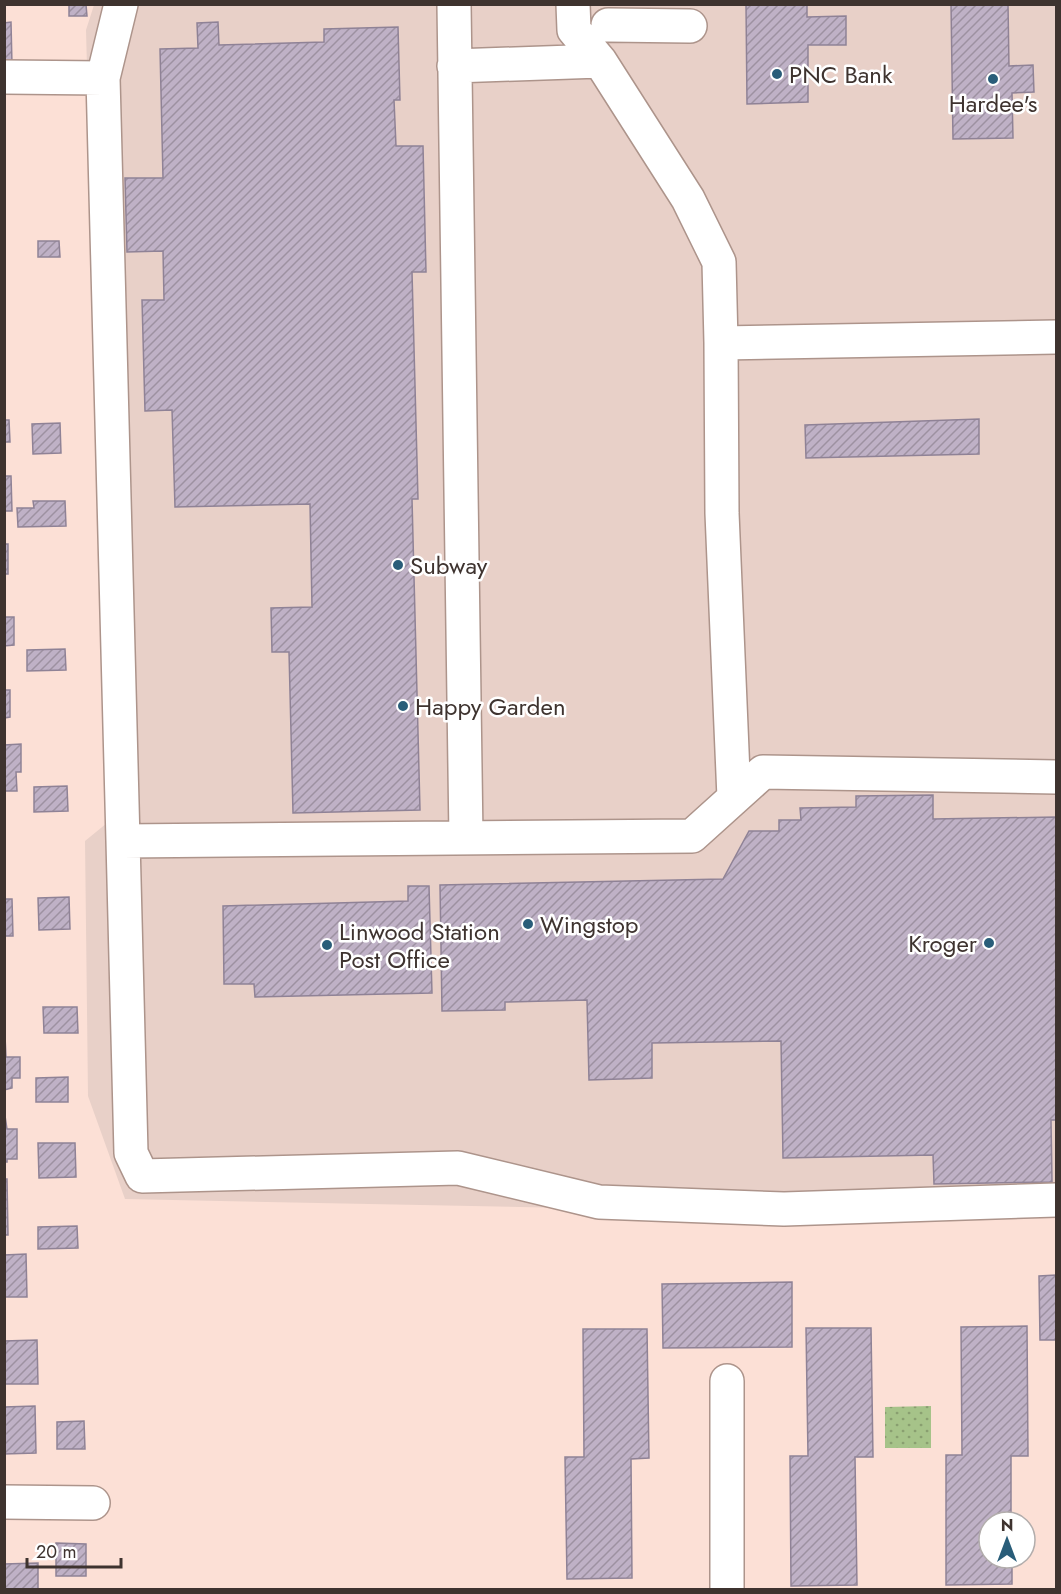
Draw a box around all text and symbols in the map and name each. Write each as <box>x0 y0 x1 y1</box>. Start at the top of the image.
place label: PNC Bank <box>789 57 893 92</box>
marker: PNC Bank <box>770 67 784 81</box>
marker: Hardee's <box>986 72 1000 86</box>
place label: Hardee's <box>949 86 1037 121</box>
place label: Subway <box>410 548 488 583</box>
marker: Subway <box>391 558 405 572</box>
place label: Happy Garden <box>415 689 565 724</box>
marker: Happy Garden <box>396 699 410 713</box>
place label: Wingstop <box>540 907 639 942</box>
place label: Linwood Station Post Office <box>339 914 500 977</box>
marker: Wingstop <box>521 917 535 931</box>
place label: Kroger <box>908 926 978 961</box>
marker: Kroger <box>982 936 996 950</box>
marker: Linwood Station Post Office <box>320 938 334 952</box>
north arrow <box>977 1510 1037 1570</box>
text: N <box>1001 1514 1013 1537</box>
scale bar <box>27 1531 122 1569</box>
text: 20 m <box>36 1539 76 1565</box>

